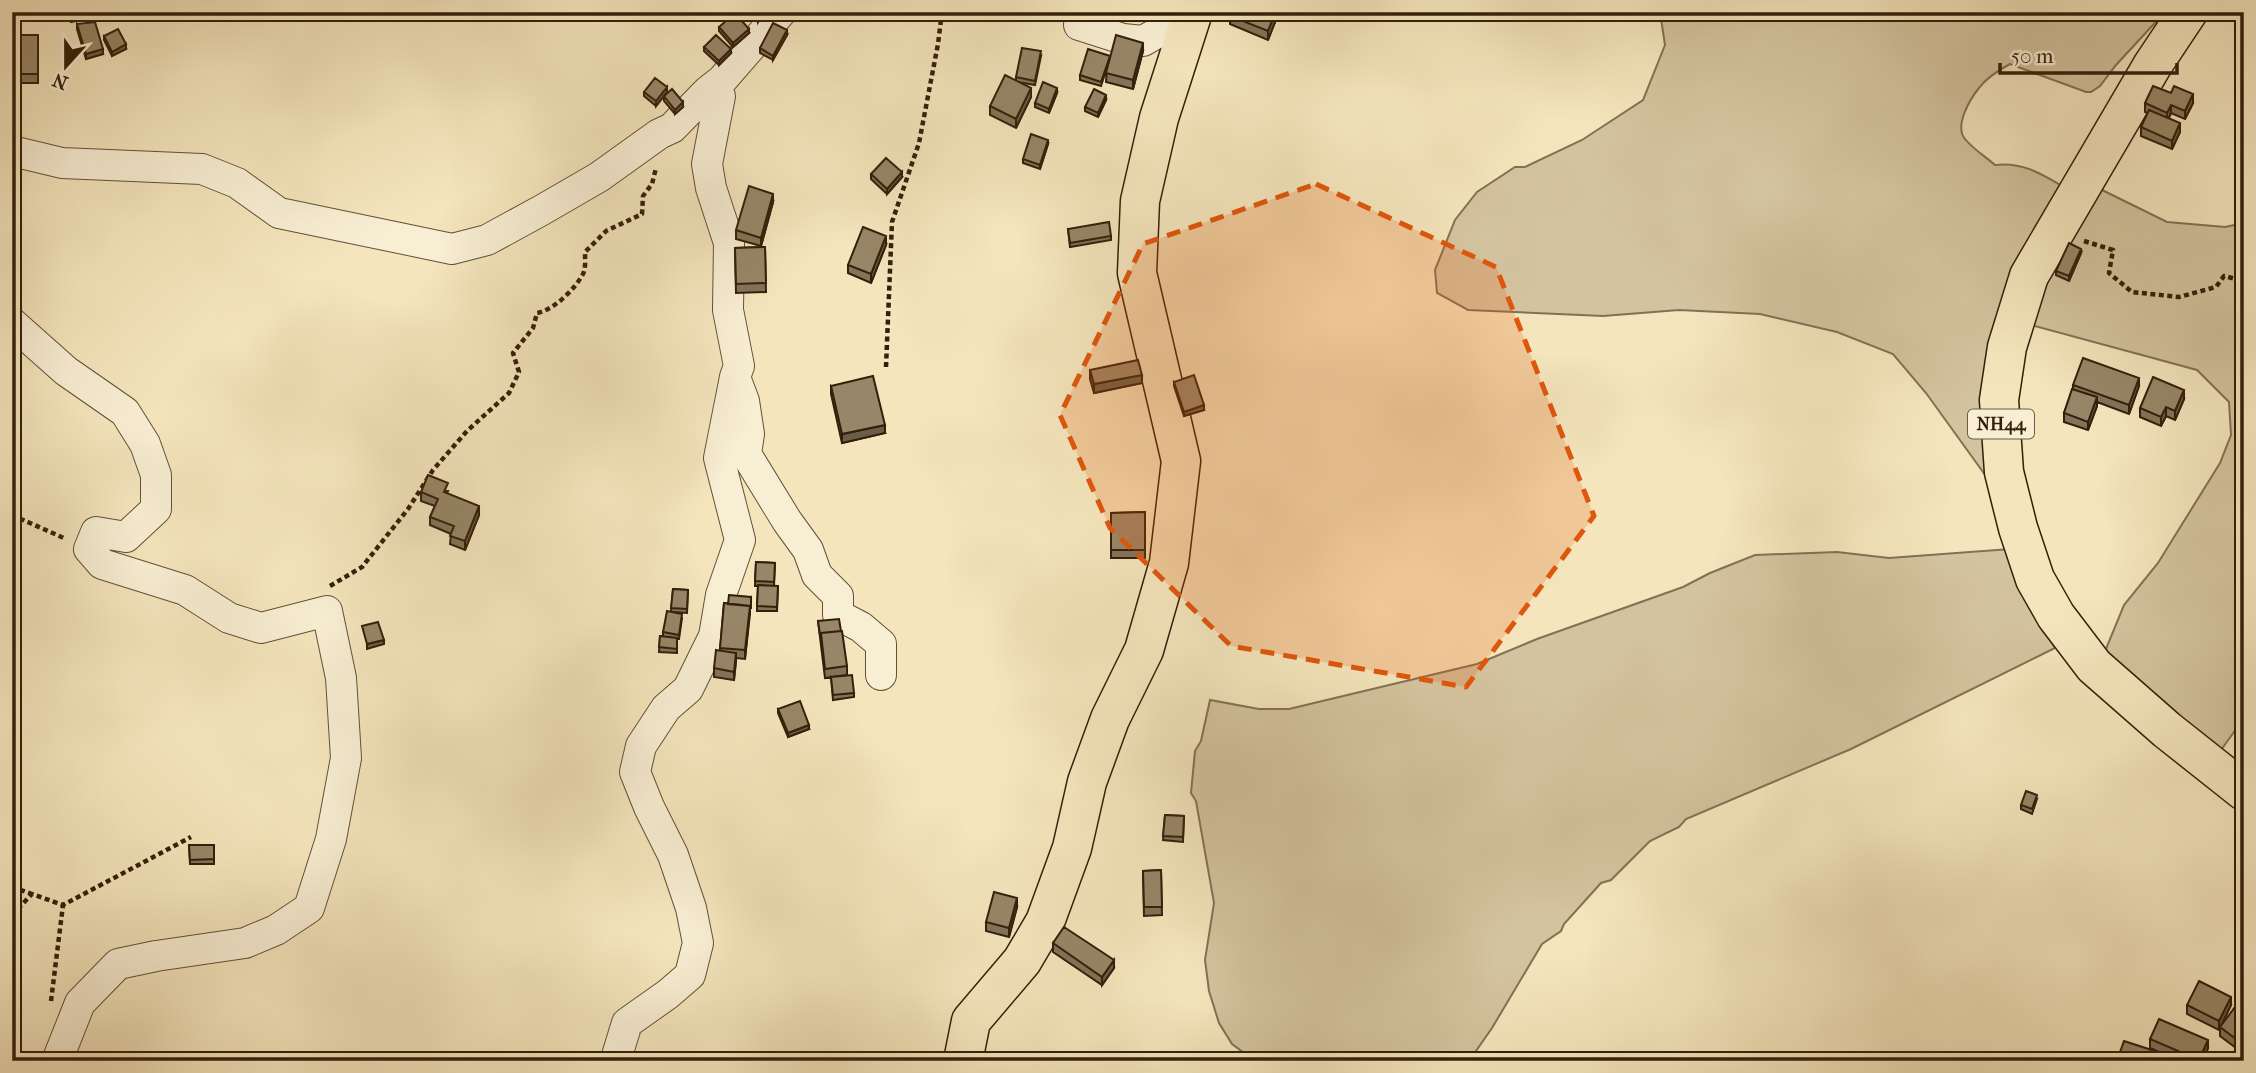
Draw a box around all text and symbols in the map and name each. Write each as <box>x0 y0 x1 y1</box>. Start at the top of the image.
north arrow <box>32 32 102 102</box>
scale bar <box>2000 32 2177 76</box>
text: 50 m <box>2011 44 2054 68</box>
text: N <box>49 68 71 94</box>
road number: NH44 <box>1968 410 2034 438</box>

